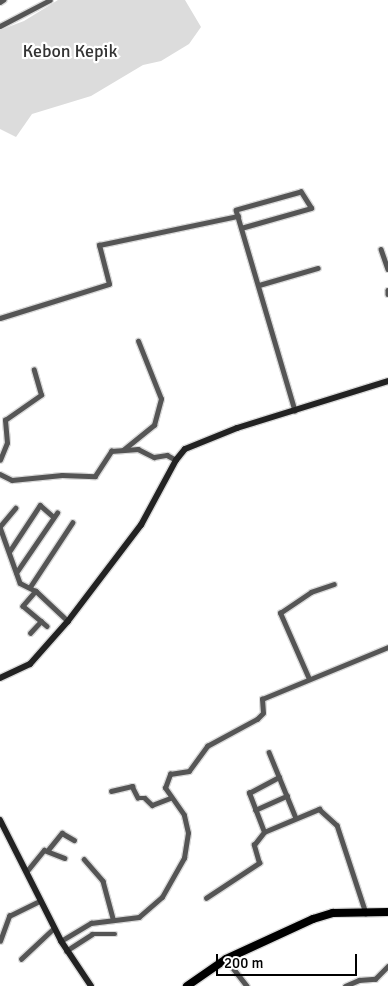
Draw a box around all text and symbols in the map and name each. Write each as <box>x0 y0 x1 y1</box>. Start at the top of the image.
park label: Kebon Kepik <box>23 40 117 62</box>
scale bar <box>218 944 359 976</box>
text: 200 m <box>224 954 264 972</box>

